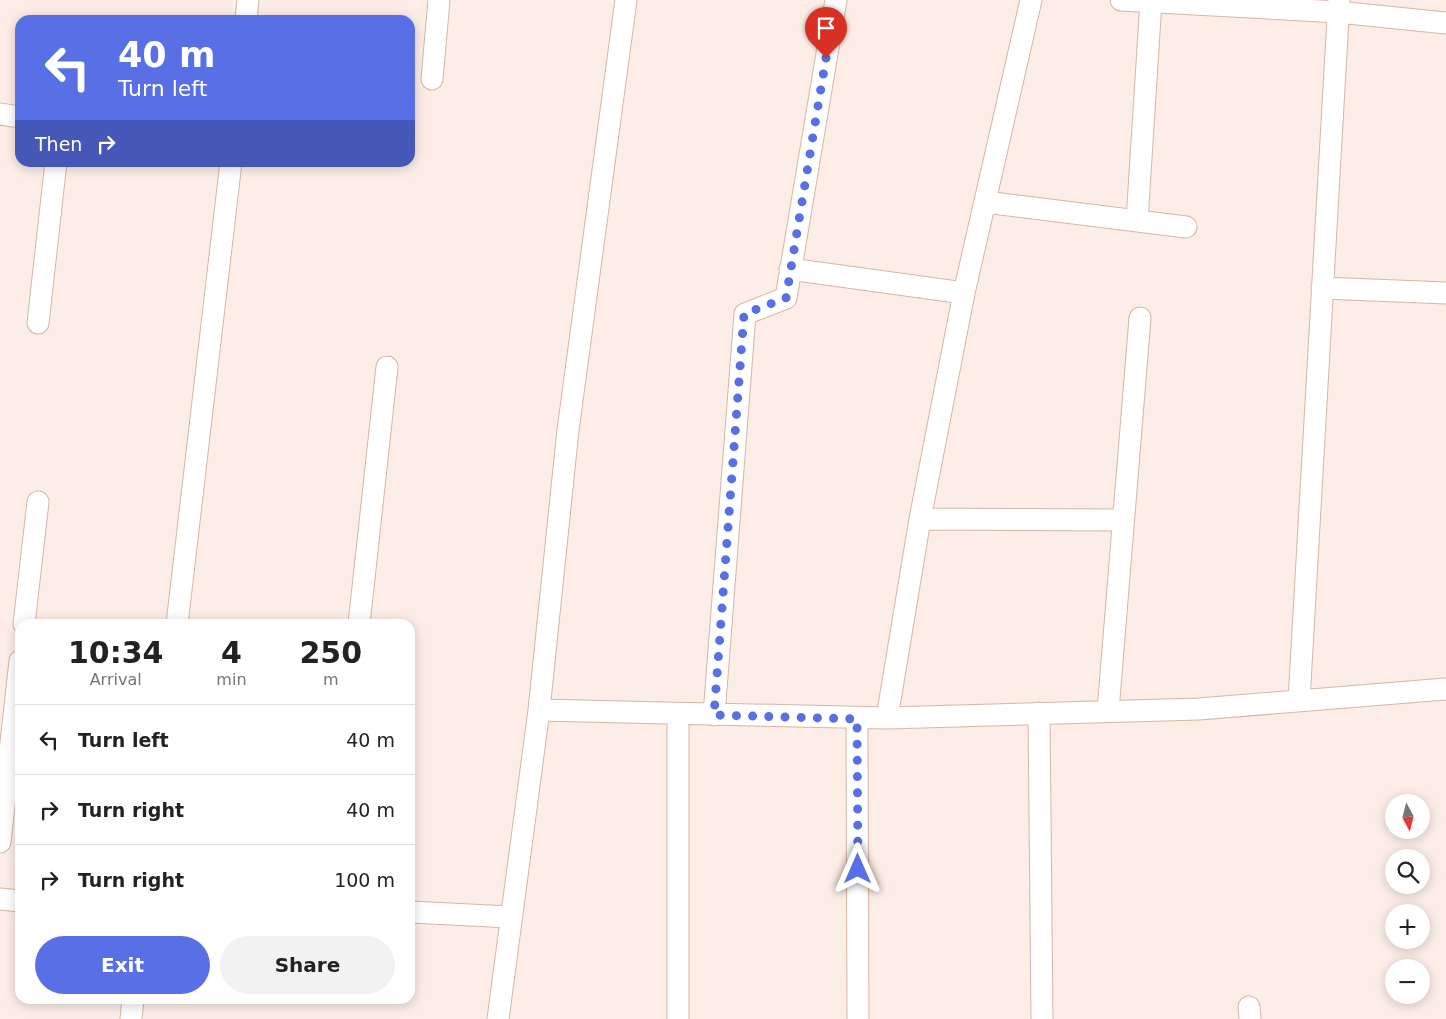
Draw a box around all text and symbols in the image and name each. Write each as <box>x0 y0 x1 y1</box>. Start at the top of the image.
pin <box>805 7 847 58</box>
icon: arrive <box>812 14 840 42</box>
icon: left <box>35 35 100 100</box>
text: 40 m <box>118 35 215 75</box>
text: Turn left <box>118 76 207 101</box>
icon: right <box>92 130 120 158</box>
text: Then <box>35 133 82 155</box>
text: 10:34 <box>68 635 163 670</box>
text: 4 <box>221 635 242 670</box>
text: 250 <box>299 635 362 670</box>
text: Arrival <box>90 670 142 689</box>
text: min <box>216 670 247 689</box>
text: m <box>323 670 339 689</box>
icon: left <box>35 726 63 754</box>
text: Turn left <box>78 729 169 751</box>
text: 40 m <box>346 729 395 751</box>
north arrow <box>1385 794 1430 839</box>
map controls <box>1385 794 1430 1004</box>
icon: right <box>35 796 63 824</box>
text: Turn right <box>78 799 184 821</box>
text: 40 m <box>346 799 395 821</box>
position arrow <box>831 842 883 894</box>
button: search <box>1385 849 1430 894</box>
icon: right <box>35 866 63 894</box>
text: Turn right <box>78 869 184 891</box>
text: 100 m <box>334 869 395 891</box>
button: + <box>1385 904 1430 949</box>
button: Exit <box>35 936 210 994</box>
button: Share <box>220 936 395 994</box>
button: − <box>1385 959 1430 1004</box>

